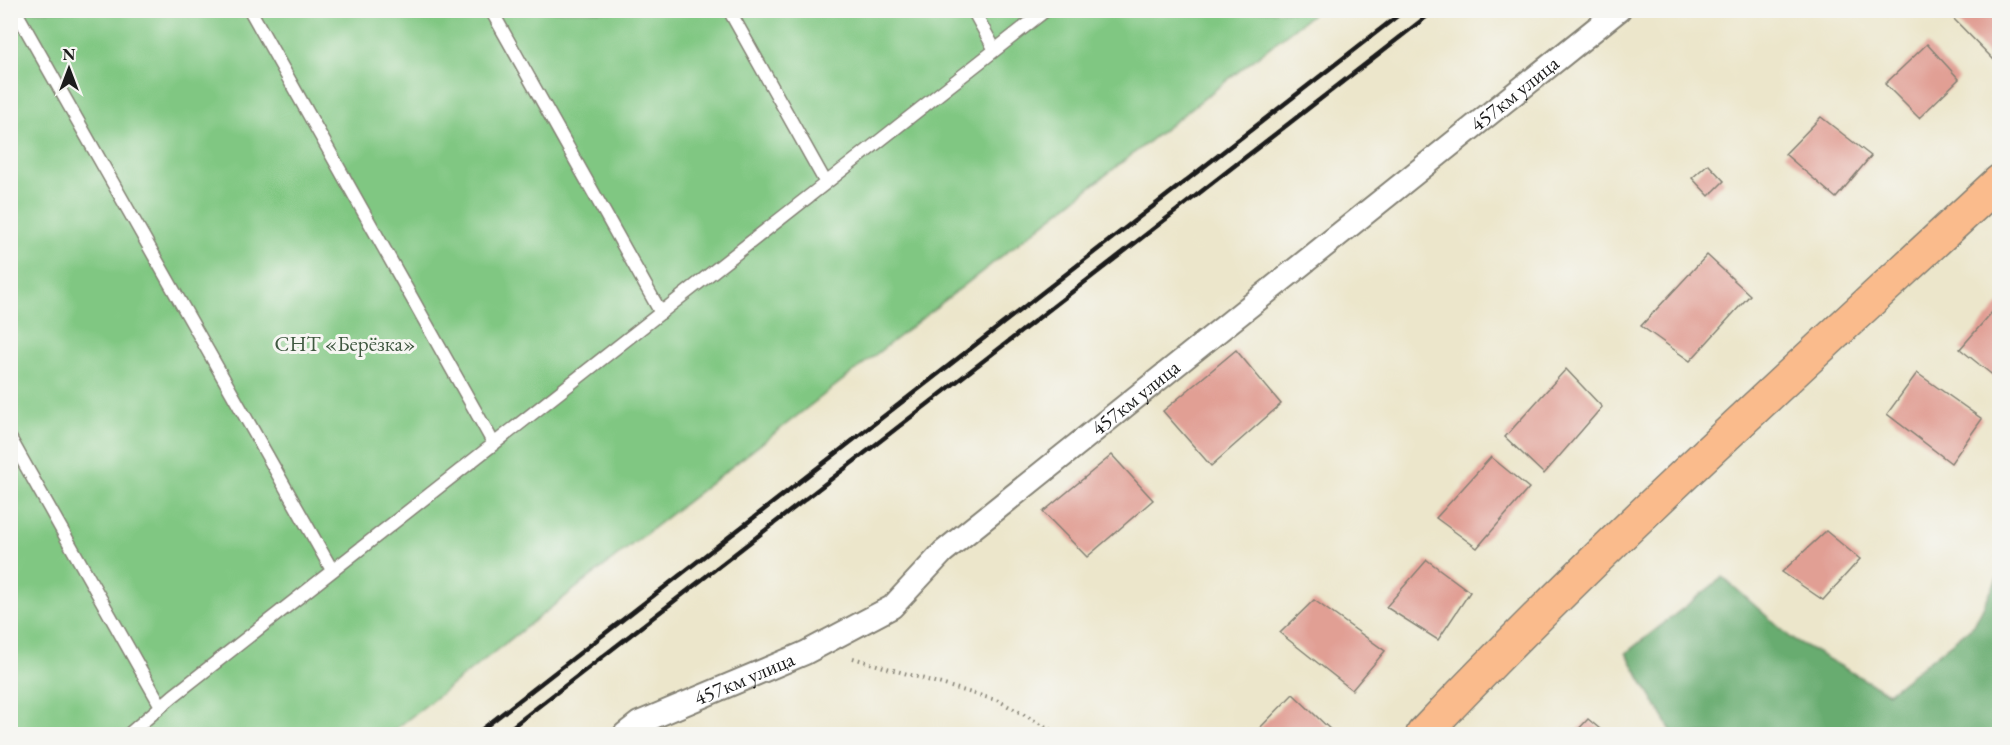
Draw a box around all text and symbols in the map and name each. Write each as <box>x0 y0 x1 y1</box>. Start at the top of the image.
north arrow <box>39 39 99 99</box>
text: N <box>63 44 76 65</box>
street label: 457км улица <box>1464 49 1565 137</box>
park label: СНТ «Берёзка» <box>275 330 415 357</box>
street label: 457км улица <box>1085 353 1186 441</box>
street label: 457км улица <box>690 645 799 711</box>

